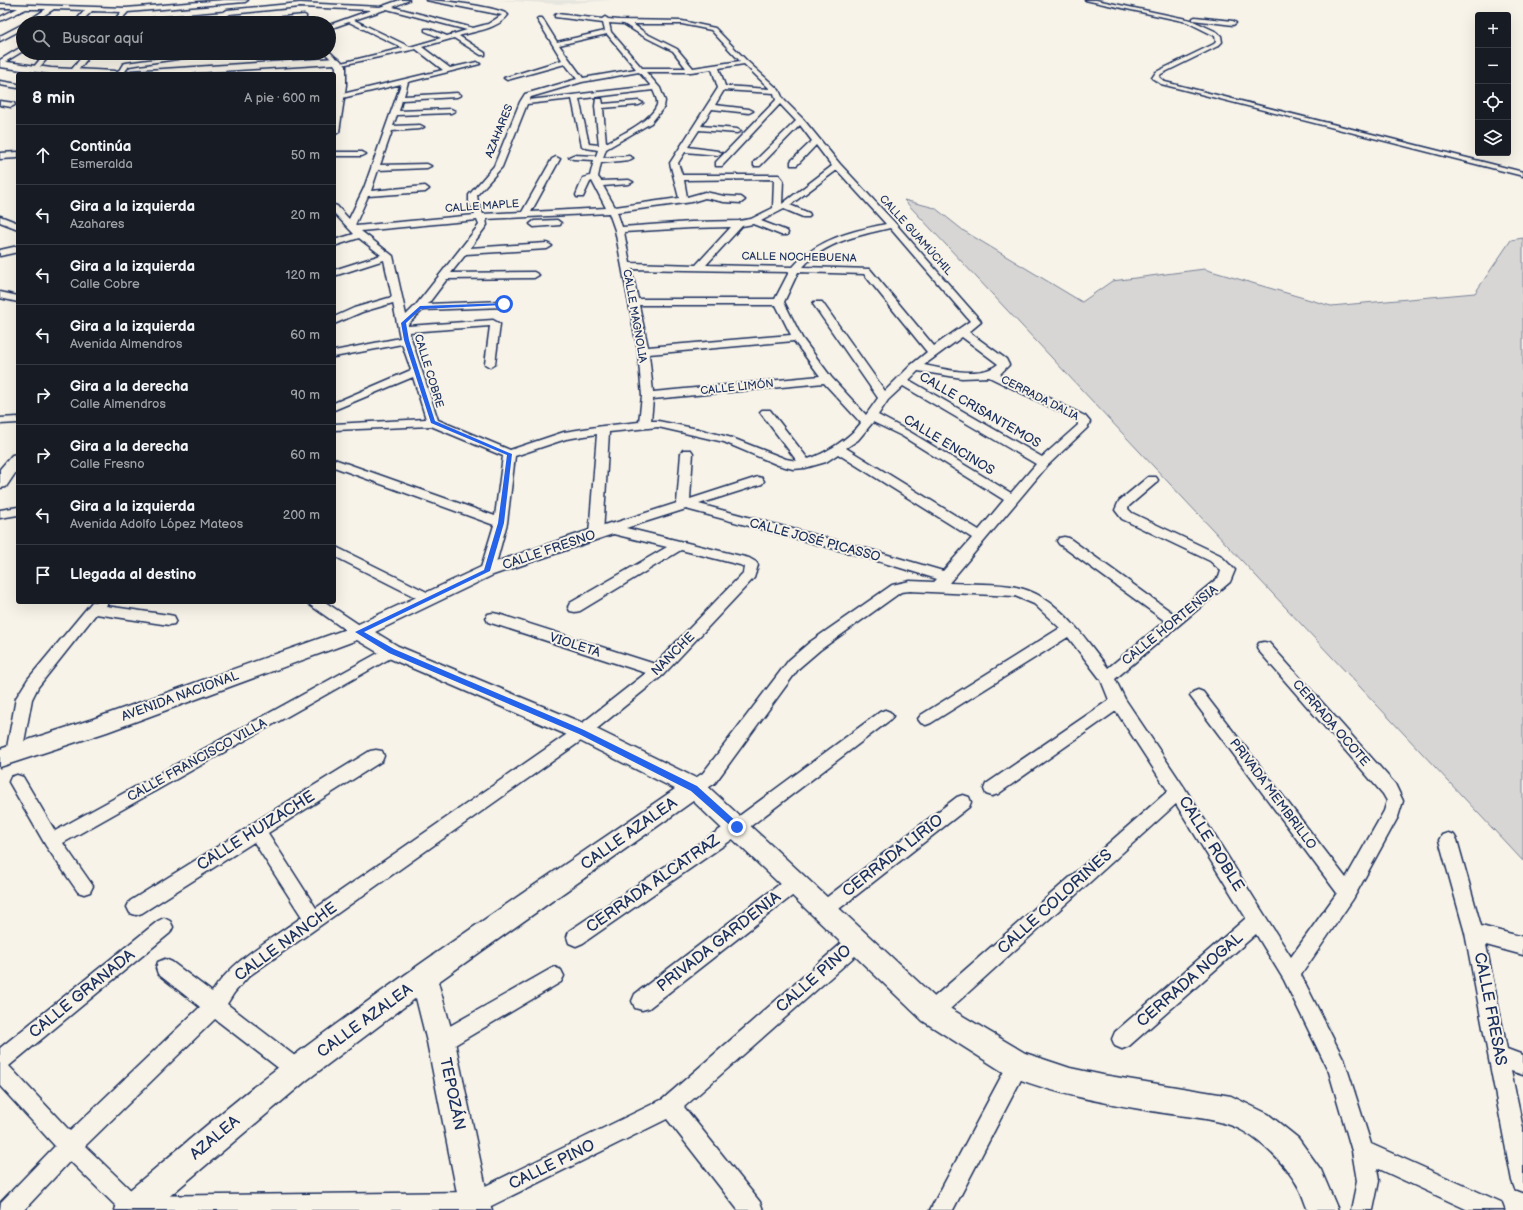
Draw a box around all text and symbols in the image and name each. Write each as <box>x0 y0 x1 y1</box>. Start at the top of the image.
map controls <box>1475 12 1511 156</box>
button: + <box>1475 12 1511 48</box>
search box <box>16 16 336 60</box>
icon: search <box>30 27 52 49</box>
text: Buscar aquí <box>62 29 143 48</box>
button: − <box>1475 48 1511 84</box>
button: locate <box>1475 84 1511 120</box>
text: 8 min <box>32 88 75 108</box>
text: A pie · 600 m <box>244 90 320 106</box>
street label: AZAHARES <box>482 102 516 160</box>
button: layers <box>1475 120 1511 156</box>
text: Continúa <box>70 137 131 156</box>
icon: ahead <box>32 144 54 166</box>
text: 50 m <box>291 147 320 163</box>
text: Esmeralda <box>70 156 133 172</box>
street label: CALLE GUAMÚCHIL <box>877 192 956 278</box>
text: Gira a la izquierda <box>70 197 195 216</box>
street label: CALLE MAPLE <box>445 197 519 215</box>
icon: left <box>32 204 54 226</box>
text: 20 m <box>290 207 320 223</box>
text: Azahares <box>70 216 124 232</box>
street label: CALLE NOCHEBUENA <box>741 249 857 265</box>
text: Gira a la izquierda <box>70 257 195 276</box>
icon: left <box>32 264 54 286</box>
text: 120 m <box>285 267 320 283</box>
street label: CALLE MAGNOLIA <box>620 268 650 364</box>
text: Calle Cobre <box>70 276 140 292</box>
route start <box>495 295 513 313</box>
text: Gira a la izquierda <box>70 317 195 336</box>
icon: left <box>32 324 54 346</box>
text: 60 m <box>290 327 320 343</box>
street label: CALLE COBRE <box>412 333 446 409</box>
text: Avenida Almendros <box>70 336 182 352</box>
street label: CALLE CRISANTEMOS <box>916 369 1044 451</box>
street label: CERRADA DALIA <box>999 373 1081 423</box>
street label: CALLE LIMÓN <box>700 376 774 397</box>
text: Gira a la derecha <box>70 377 189 396</box>
icon: right <box>32 384 54 406</box>
text: 90 m <box>291 387 320 403</box>
text: Calle Almendros <box>70 396 166 412</box>
street label: CALLE ENCINOS <box>901 412 998 479</box>
text: Gira a la derecha <box>70 437 189 456</box>
icon: right <box>32 444 54 466</box>
text: 60 m <box>290 447 320 463</box>
text: Calle Fresno <box>70 456 145 472</box>
text: Gira a la izquierda <box>70 497 195 516</box>
icon: left <box>32 504 54 526</box>
text: 200 m <box>283 507 320 523</box>
street label: CALLE JOSÉ PICASSO <box>748 515 882 565</box>
text: Avenida Adolfo López Mateos <box>70 516 243 532</box>
street label: CALLE FRESNO <box>500 527 598 573</box>
icon: arrive <box>32 564 54 586</box>
text: Llegada al destino <box>70 565 196 584</box>
street label: CALLE HORTENSIA <box>1119 581 1221 669</box>
street label: VIOLETA <box>548 629 602 661</box>
street label: NANCHE <box>648 629 698 679</box>
street label: AVENIDA NACIONAL <box>119 667 241 725</box>
street label: CERRADA OCOTE <box>1289 676 1373 770</box>
street label: CALLE FRANCISCO VILLA <box>124 715 270 805</box>
street label: PRIVADA MEMBRILLO <box>1226 735 1320 853</box>
street label: CALLE HUIZACHE <box>193 787 319 875</box>
street label: CALLE ROBLE <box>1174 793 1248 895</box>
street label: CALLE AZALEA <box>577 794 681 874</box>
street label: CERRADA LIRIO <box>839 811 947 901</box>
route end <box>728 818 746 836</box>
street label: CERRADA ALCATRAZ <box>583 831 723 937</box>
street label: CALLE COLORINES <box>994 846 1116 958</box>
street label: PRIVADA GARDENIA <box>653 888 785 996</box>
street label: CALLE NANCHE <box>231 898 341 986</box>
street label: CERRADA NOGAL <box>1133 928 1248 1031</box>
street label: CALLE PINO <box>772 941 856 1017</box>
street label: CALLE GRANADA <box>25 945 139 1042</box>
street label: CALLE FRESAS <box>1470 951 1510 1067</box>
street label: CALLE AZALEA <box>314 980 417 1062</box>
street label: TEPOZÁN <box>435 1056 471 1132</box>
street label: AZALEA <box>186 1112 244 1164</box>
street label: CALLE PINO <box>506 1136 598 1194</box>

